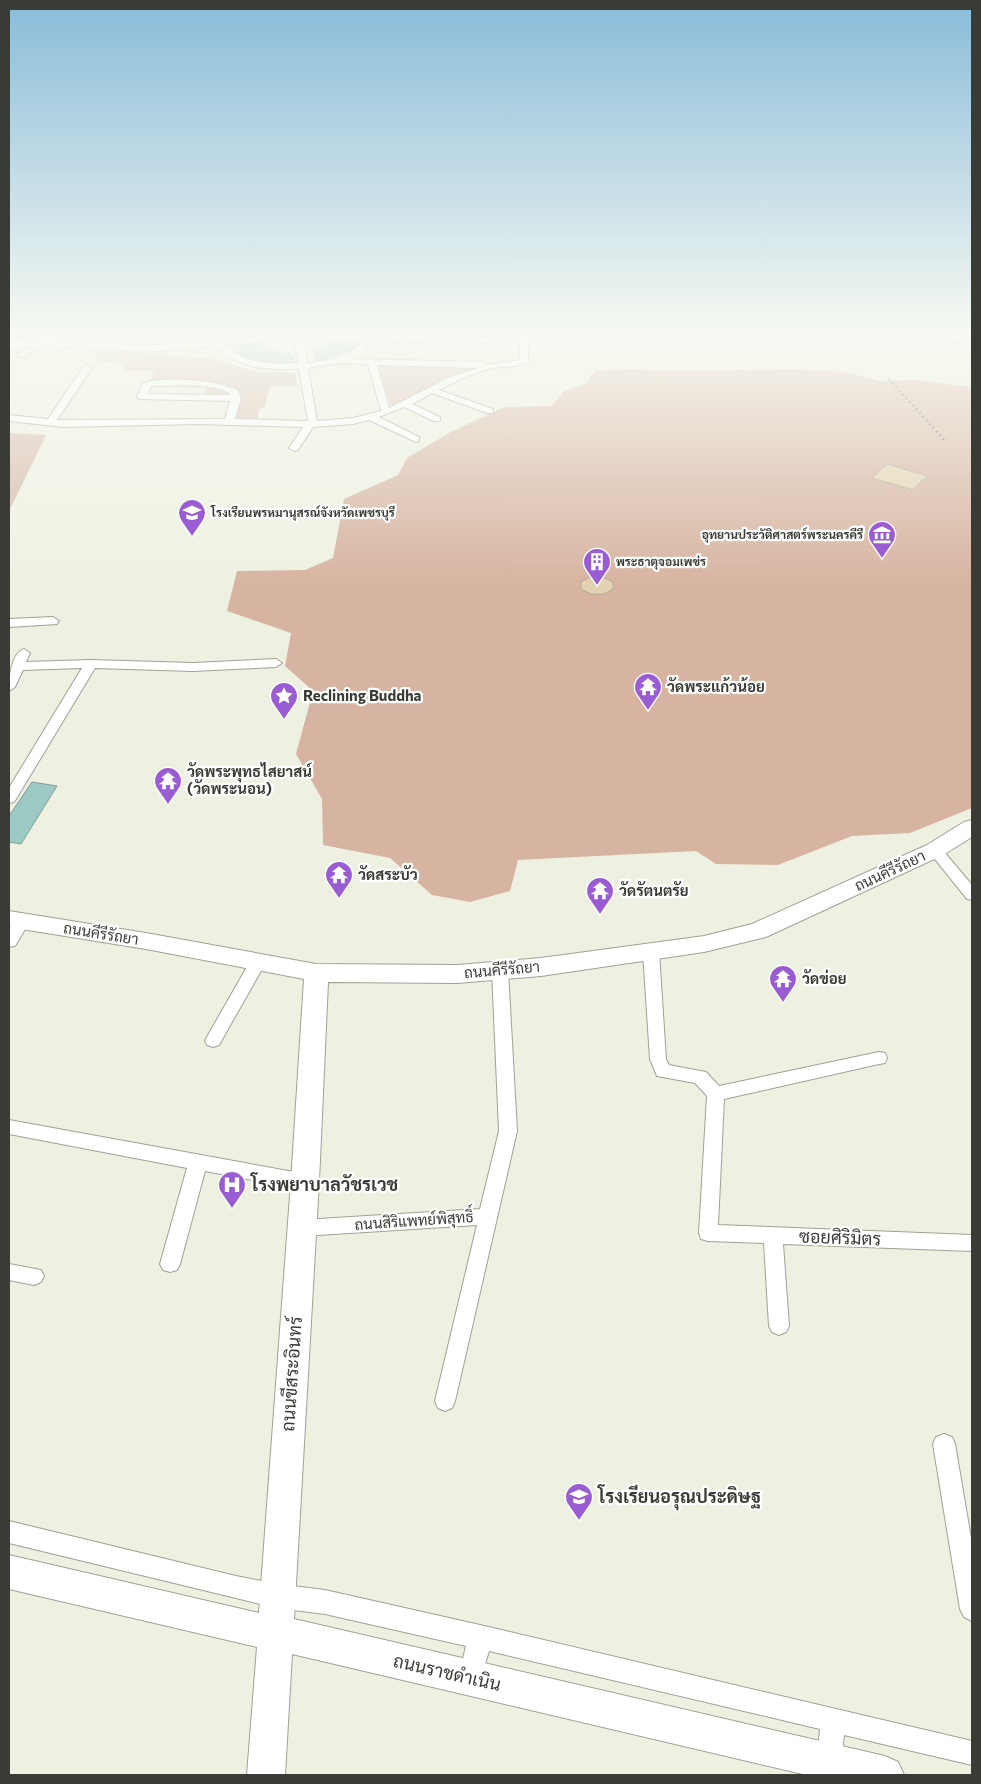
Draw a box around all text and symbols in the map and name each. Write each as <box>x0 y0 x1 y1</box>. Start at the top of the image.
school or university icon: โรงเรียนพรหมานุสรณ์จังหวัดเพชรบุรี <box>177 498 207 537</box>
place label: โรงเรียนพรหมานุสรณ์จังหวัดเพชรบุรี <box>210 505 395 521</box>
museum icon: อุทยานประวัติศาสตร์พระนครคีรี <box>867 520 897 559</box>
place label: อุทยานประวัติศาสตร์พระนครคีรี <box>702 527 863 543</box>
building icon: พระธาตุจอมเพข่ร <box>582 547 612 586</box>
place label: พระธาตุจอมเพข่ร <box>616 554 706 570</box>
temple icon: วัดพระแก้วน้อย <box>633 672 663 711</box>
place label: วัดพระแก้วน้อย <box>667 677 765 695</box>
place icon: Reclining Buddha <box>269 681 299 720</box>
place label: Reclining Buddha <box>303 686 422 704</box>
place label: วัดพระพุทธไสยาสน์ (วัดพระนอน) <box>187 762 313 797</box>
temple icon: วัดพระพุทธไสยาสน์ (วัดพระนอน) <box>153 766 183 805</box>
street label: ถนนคีรีรัถยา <box>851 846 928 894</box>
temple icon: วัดสระบัว <box>324 860 354 899</box>
place label: วัดสระบัว <box>358 865 418 883</box>
temple icon: วัดรัตนตรัย <box>585 876 615 915</box>
place label: วัดรัตนตรัย <box>619 881 689 899</box>
street label: ถนนคีรีรัถยา <box>62 918 140 948</box>
street label: ถนนคีรีรัถยา <box>463 957 541 981</box>
temple icon: วัดข่อย <box>768 964 798 1003</box>
place label: วัดข่อย <box>802 969 847 987</box>
hospital icon: โรงพยาบาลวัชรเวช <box>217 1170 247 1209</box>
place label: โรงพยาบาลวัชรเวช <box>250 1172 399 1195</box>
street label: ถนนสิริแพทย์พิสุทธิ์ <box>353 1202 474 1236</box>
street label: ซอยศิริมิตร <box>799 1225 882 1249</box>
street label: ถนนขีสระอินทร์ <box>275 1315 306 1432</box>
school or university icon: โรงเรียนอรุณประดิษฐ <box>564 1482 594 1521</box>
place label: โรงเรียนอรุณประดิษฐ <box>597 1484 761 1511</box>
street label: ถนนราชดำเนิน <box>391 1649 503 1695</box>

